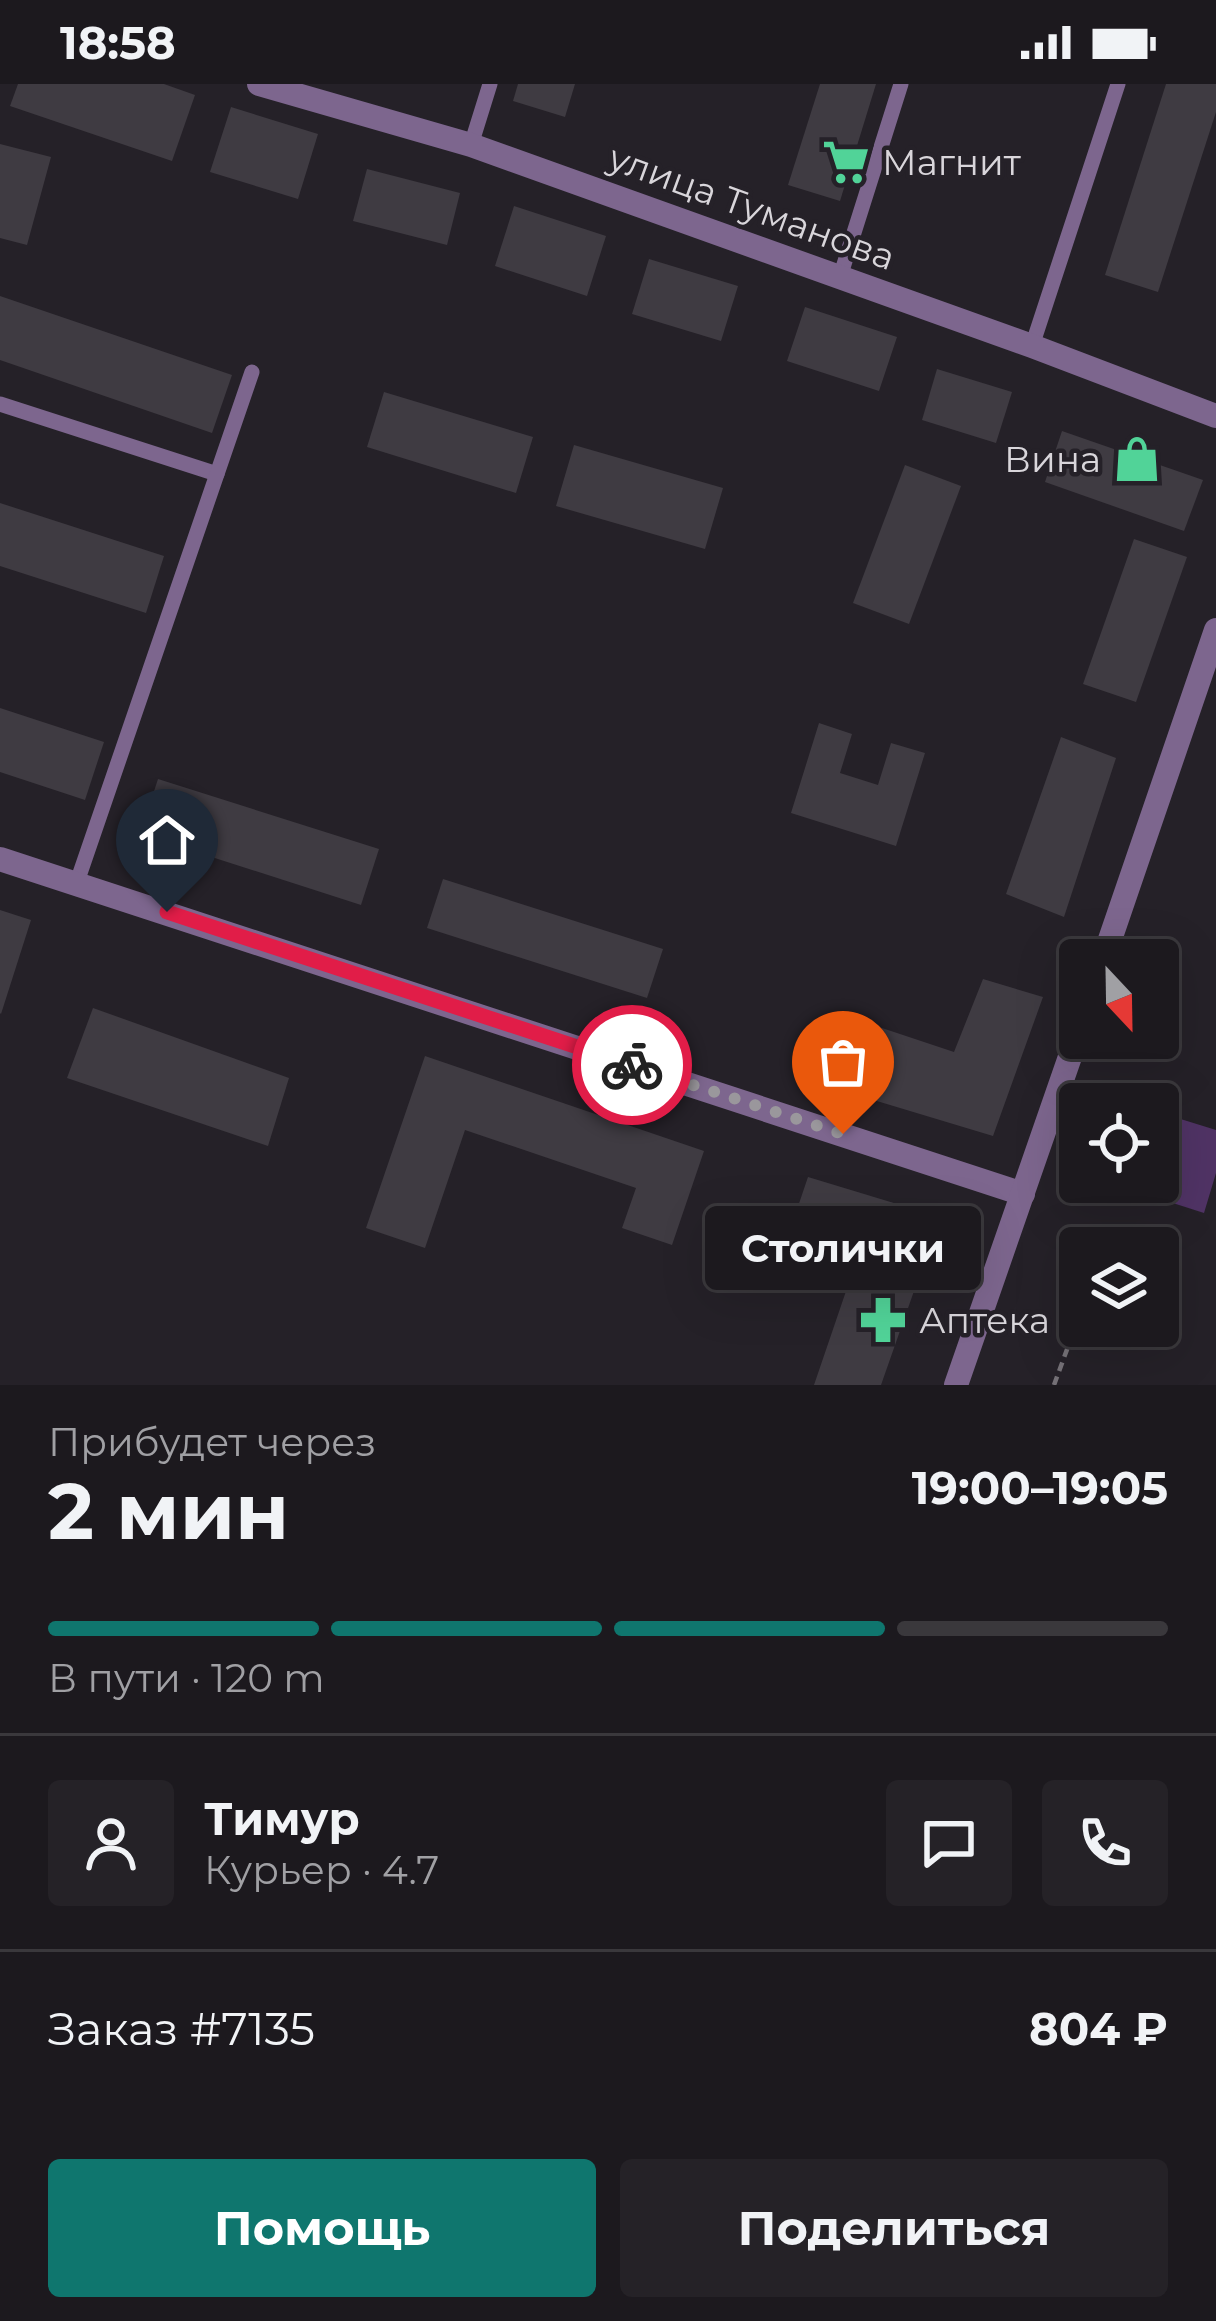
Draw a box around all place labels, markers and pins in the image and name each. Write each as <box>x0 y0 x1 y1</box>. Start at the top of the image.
supermarket icon: Магнит <box>821 137 871 187</box>
place label: Магнит <box>882 140 1021 184</box>
shop icon: Вина <box>1112 434 1162 484</box>
place label: Вина <box>1004 437 1101 481</box>
pin <box>116 789 218 912</box>
pin <box>792 1011 894 1134</box>
callout: Столички <box>705 1206 981 1290</box>
pharmacy icon: Аптека <box>858 1295 908 1345</box>
place label: Аптека <box>919 1298 1050 1342</box>

